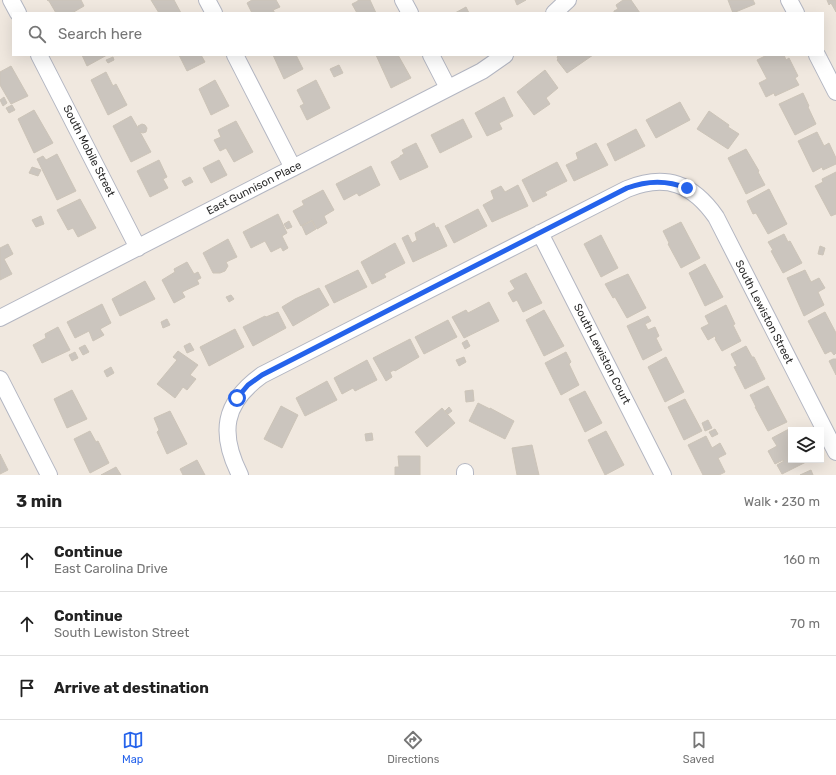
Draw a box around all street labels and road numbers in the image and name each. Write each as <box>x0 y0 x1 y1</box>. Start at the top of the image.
street label: South Mobile Street <box>60 103 118 200</box>
street label: East Gunnison Place <box>204 158 304 218</box>
street label: South Lewiston Street <box>732 258 796 367</box>
street label: South Lewiston Court <box>571 301 633 407</box>

